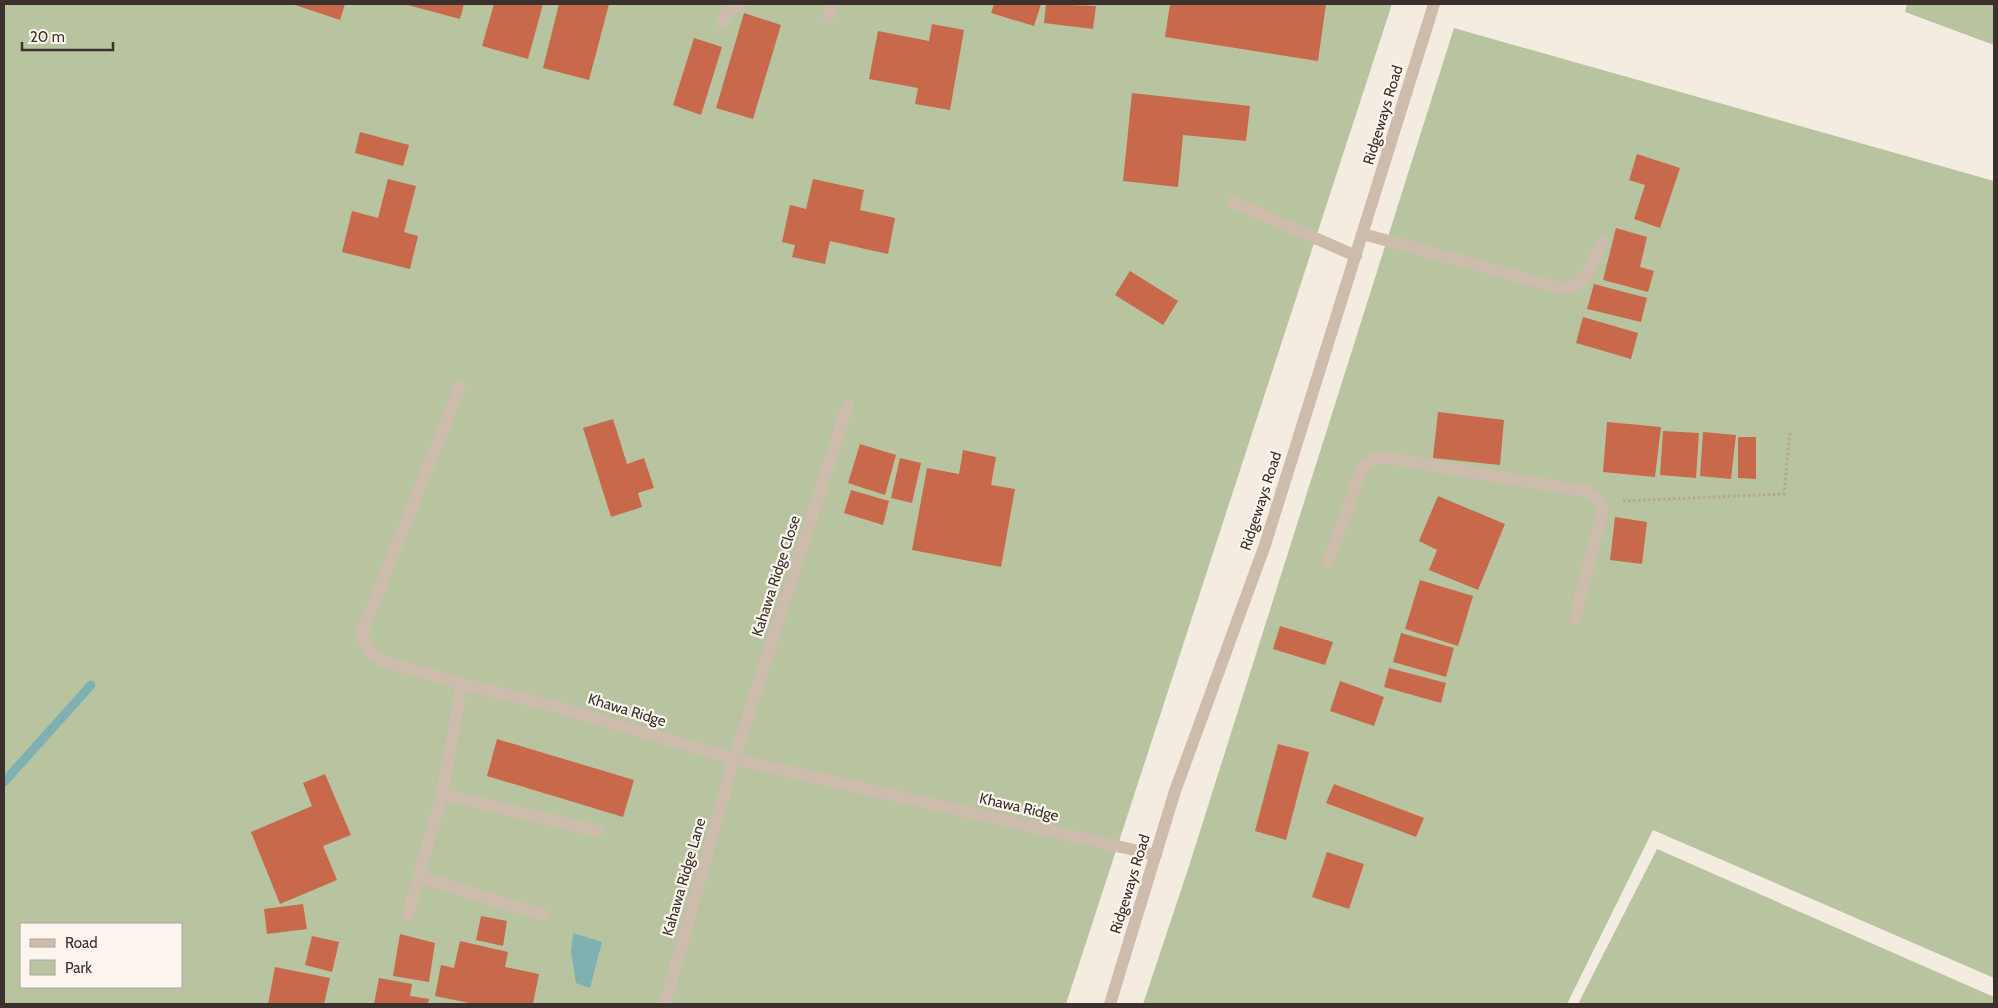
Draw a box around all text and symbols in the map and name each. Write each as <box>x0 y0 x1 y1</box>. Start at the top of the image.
scale bar <box>22 20 114 52</box>
text: 20 m <box>30 28 65 46</box>
street label: Ridgeways Road <box>1359 63 1407 167</box>
street label: Ridgeways Road <box>1237 449 1285 553</box>
street label: Kahawa Ridge Close <box>748 513 804 639</box>
street label: Khawa Ridge <box>586 690 668 730</box>
street label: Khawa Ridge <box>978 789 1061 825</box>
street label: Kahawa Ridge Lane <box>659 816 710 938</box>
street label: Ridgeways Road <box>1106 832 1154 936</box>
legend <box>20 923 182 988</box>
text: Road <box>65 934 98 952</box>
text: Park <box>65 959 92 977</box>

